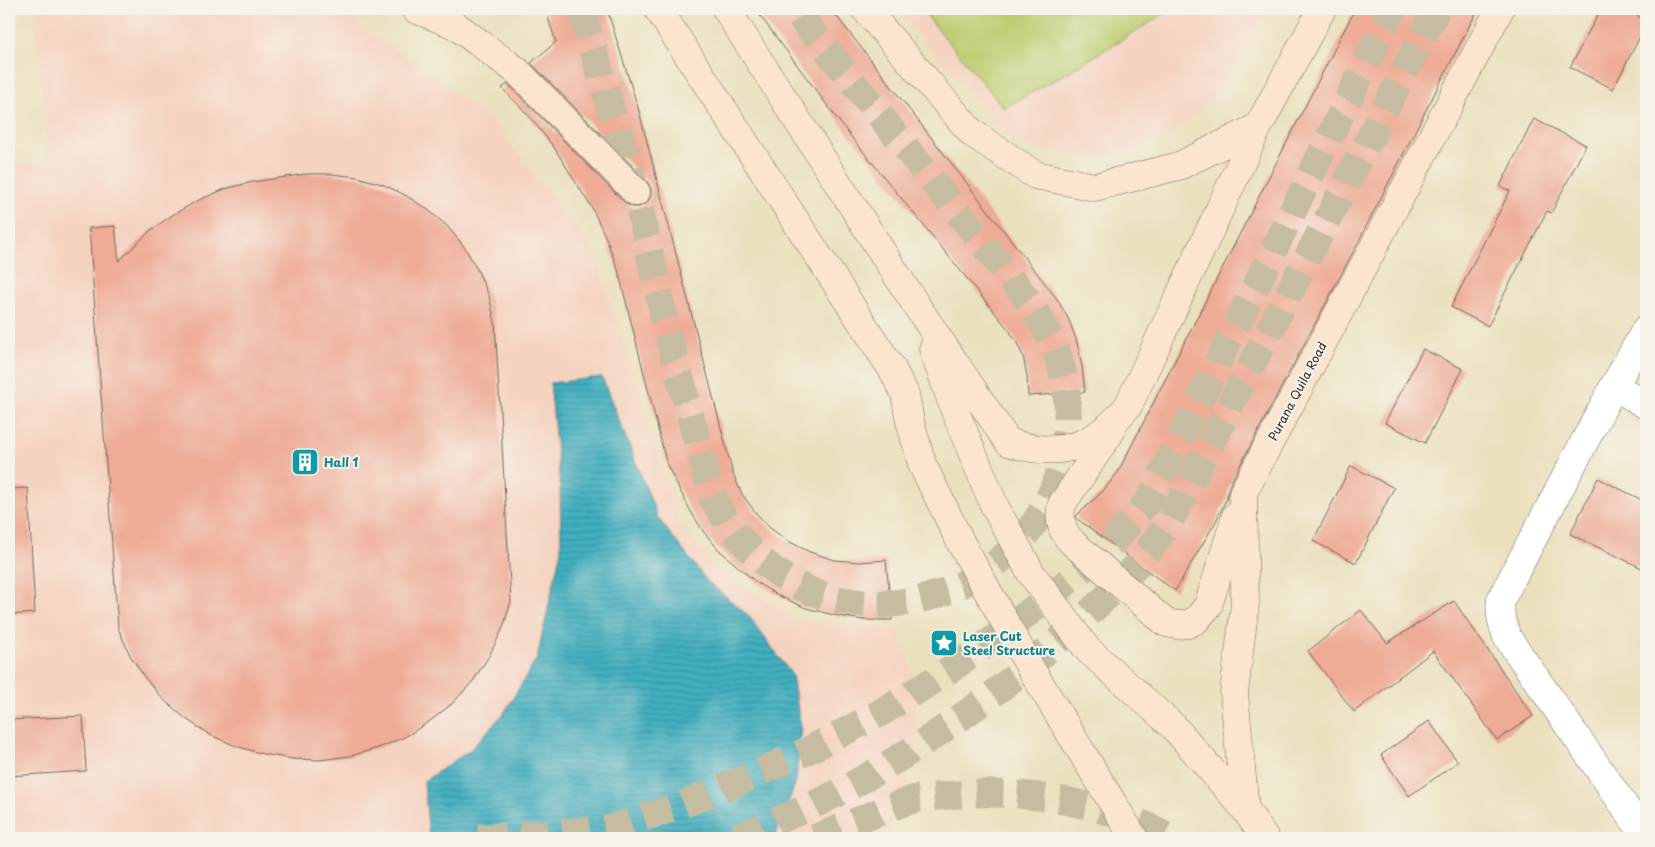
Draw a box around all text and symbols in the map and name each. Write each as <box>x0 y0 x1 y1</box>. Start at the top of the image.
street label: Purana Quila Road <box>1263 338 1331 444</box>
building icon: Hall 1 <box>290 447 320 477</box>
place label: Hall 1 <box>324 453 358 471</box>
place label: Laser Cut Steel Structure <box>963 627 1056 659</box>
place icon: Laser Cut Steel Structure <box>929 628 959 658</box>

